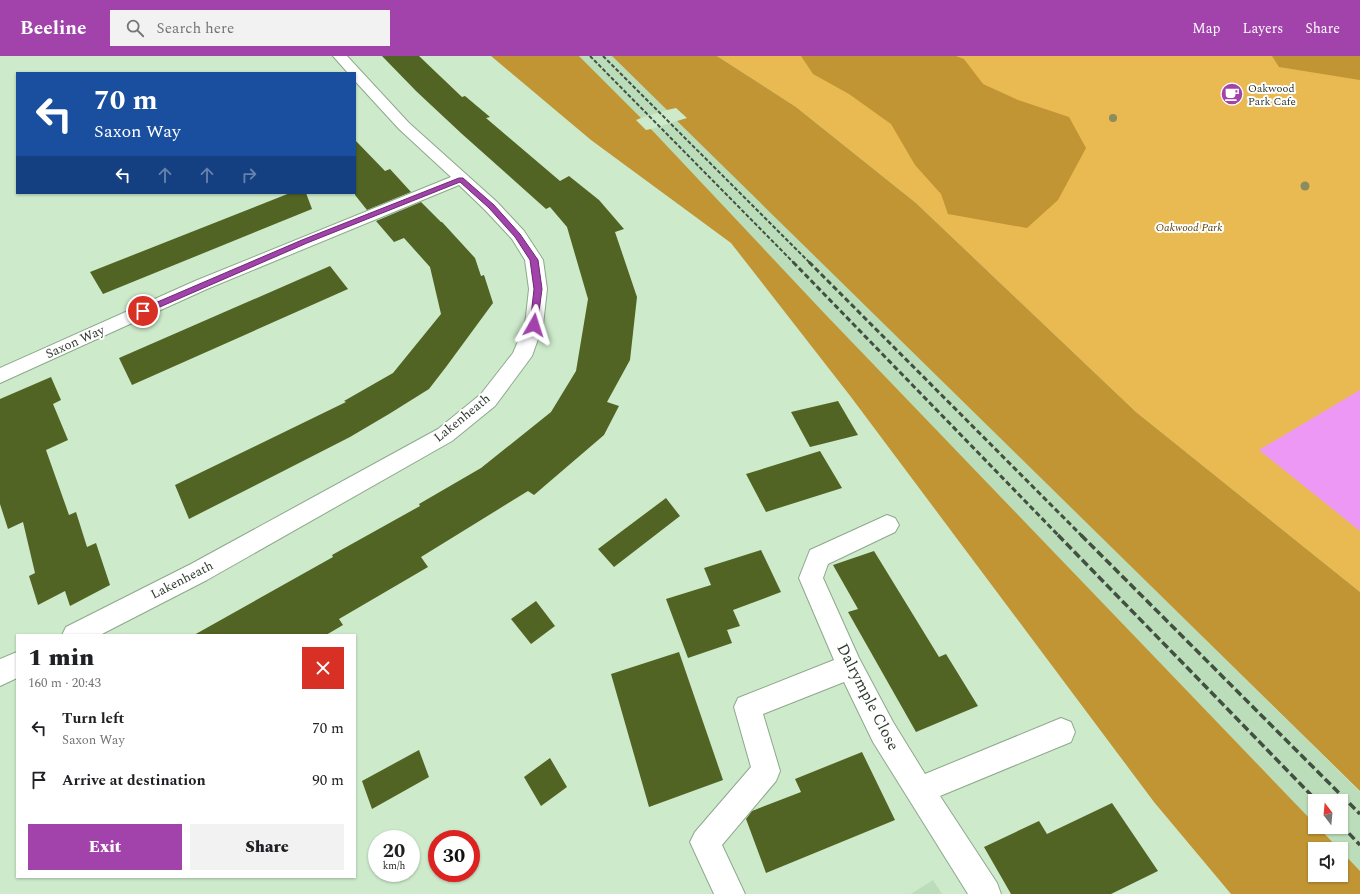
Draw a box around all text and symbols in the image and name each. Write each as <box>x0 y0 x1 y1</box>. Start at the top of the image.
search box <box>110 10 390 46</box>
text: Beeline <box>20 14 86 43</box>
icon: search <box>124 17 146 39</box>
text: Search here <box>156 17 234 40</box>
text: Map <box>1192 18 1221 39</box>
text: Layers <box>1243 18 1283 39</box>
text: Share <box>1305 18 1340 39</box>
text: 70 m <box>94 79 158 122</box>
place label: Oakwood Park Cafe <box>1248 80 1296 110</box>
cafe icon: Oakwood Park Cafe <box>1219 81 1245 107</box>
icon: left <box>28 88 80 140</box>
text: Saxon Way <box>94 118 181 145</box>
icon: left <box>112 164 134 186</box>
icon: ahead <box>154 164 176 186</box>
icon: ahead <box>196 164 218 186</box>
icon: right <box>238 164 260 186</box>
park label: Oakwood Park <box>1156 219 1222 236</box>
pin <box>126 294 160 328</box>
icon: arrive <box>132 300 154 322</box>
position arrow <box>513 304 555 346</box>
street label: Saxon Way <box>42 320 108 364</box>
street label: Lakenheath <box>429 389 495 447</box>
street label: Lakenheath <box>147 556 217 604</box>
street label: Dalrymple Close <box>831 639 905 755</box>
text: 1 min <box>28 640 94 676</box>
button: close <box>302 647 344 689</box>
text: 160 m · 20:43 <box>28 673 101 693</box>
text: Turn left <box>62 707 124 730</box>
icon: left <box>28 717 50 739</box>
text: 70 m <box>312 717 344 740</box>
text: Saxon Way <box>62 730 125 750</box>
icon: arrive <box>28 769 50 791</box>
text: Arrive at destination <box>62 769 206 792</box>
text: 90 m <box>312 769 344 792</box>
north arrow <box>1308 794 1348 834</box>
map controls <box>1308 794 1348 882</box>
button: Exit <box>28 824 182 870</box>
button: Share <box>190 824 344 870</box>
speed limit sign: 30 <box>428 830 480 882</box>
text: 20 <box>383 836 405 866</box>
button: sound <box>1308 842 1348 882</box>
text: km/h <box>383 858 405 874</box>

